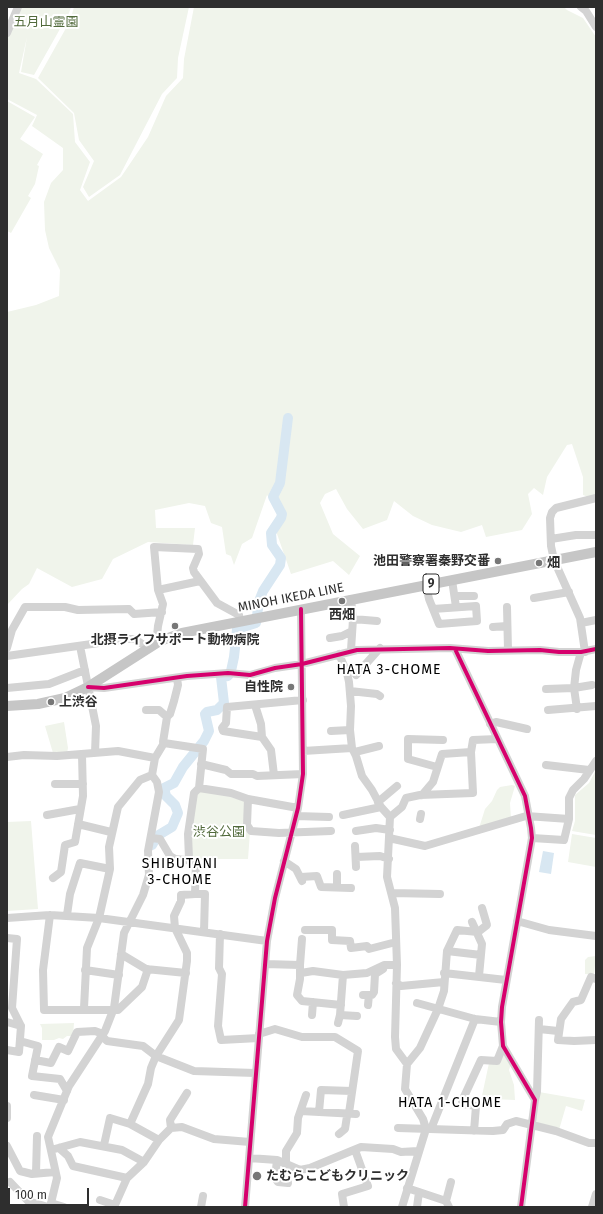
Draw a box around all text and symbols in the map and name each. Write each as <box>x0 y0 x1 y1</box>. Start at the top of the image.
park label: 五月山霊園 <box>14 14 78 30</box>
place label: 池田警察署秦野交番 <box>373 553 490 569</box>
place label: 畑 <box>547 555 560 571</box>
marker: 池田警察署秦野交番 <box>493 556 503 566</box>
marker: 畑 <box>534 558 544 568</box>
road number: 9 <box>423 574 439 594</box>
street label: MINOH IKEDA LINE <box>237 580 345 616</box>
marker: 西畑 <box>337 596 347 606</box>
place label: 西畑 <box>329 607 355 623</box>
marker: 北摂ライフサポート動物病院 <box>170 621 180 631</box>
place label: 北摂ライフサポート動物病院 <box>91 632 259 648</box>
district label: HATA 3-CHOME <box>336 662 442 678</box>
place label: 自性院 <box>244 679 283 695</box>
marker: 自性院 <box>286 682 296 692</box>
place label: 上渋谷 <box>59 694 98 710</box>
marker: 上渋谷 <box>46 697 56 707</box>
park label: 渋谷公園 <box>193 824 245 840</box>
district label: SHIBUTANI 3-CHOME <box>142 856 218 888</box>
district label: HATA 1-CHOME <box>398 1095 502 1111</box>
place label: たむらこどもクリニック <box>266 1168 409 1184</box>
marker: たむらこどもクリニック <box>251 1170 263 1182</box>
scale bar <box>10 1180 91 1206</box>
text: 100 m <box>15 1188 47 1202</box>

